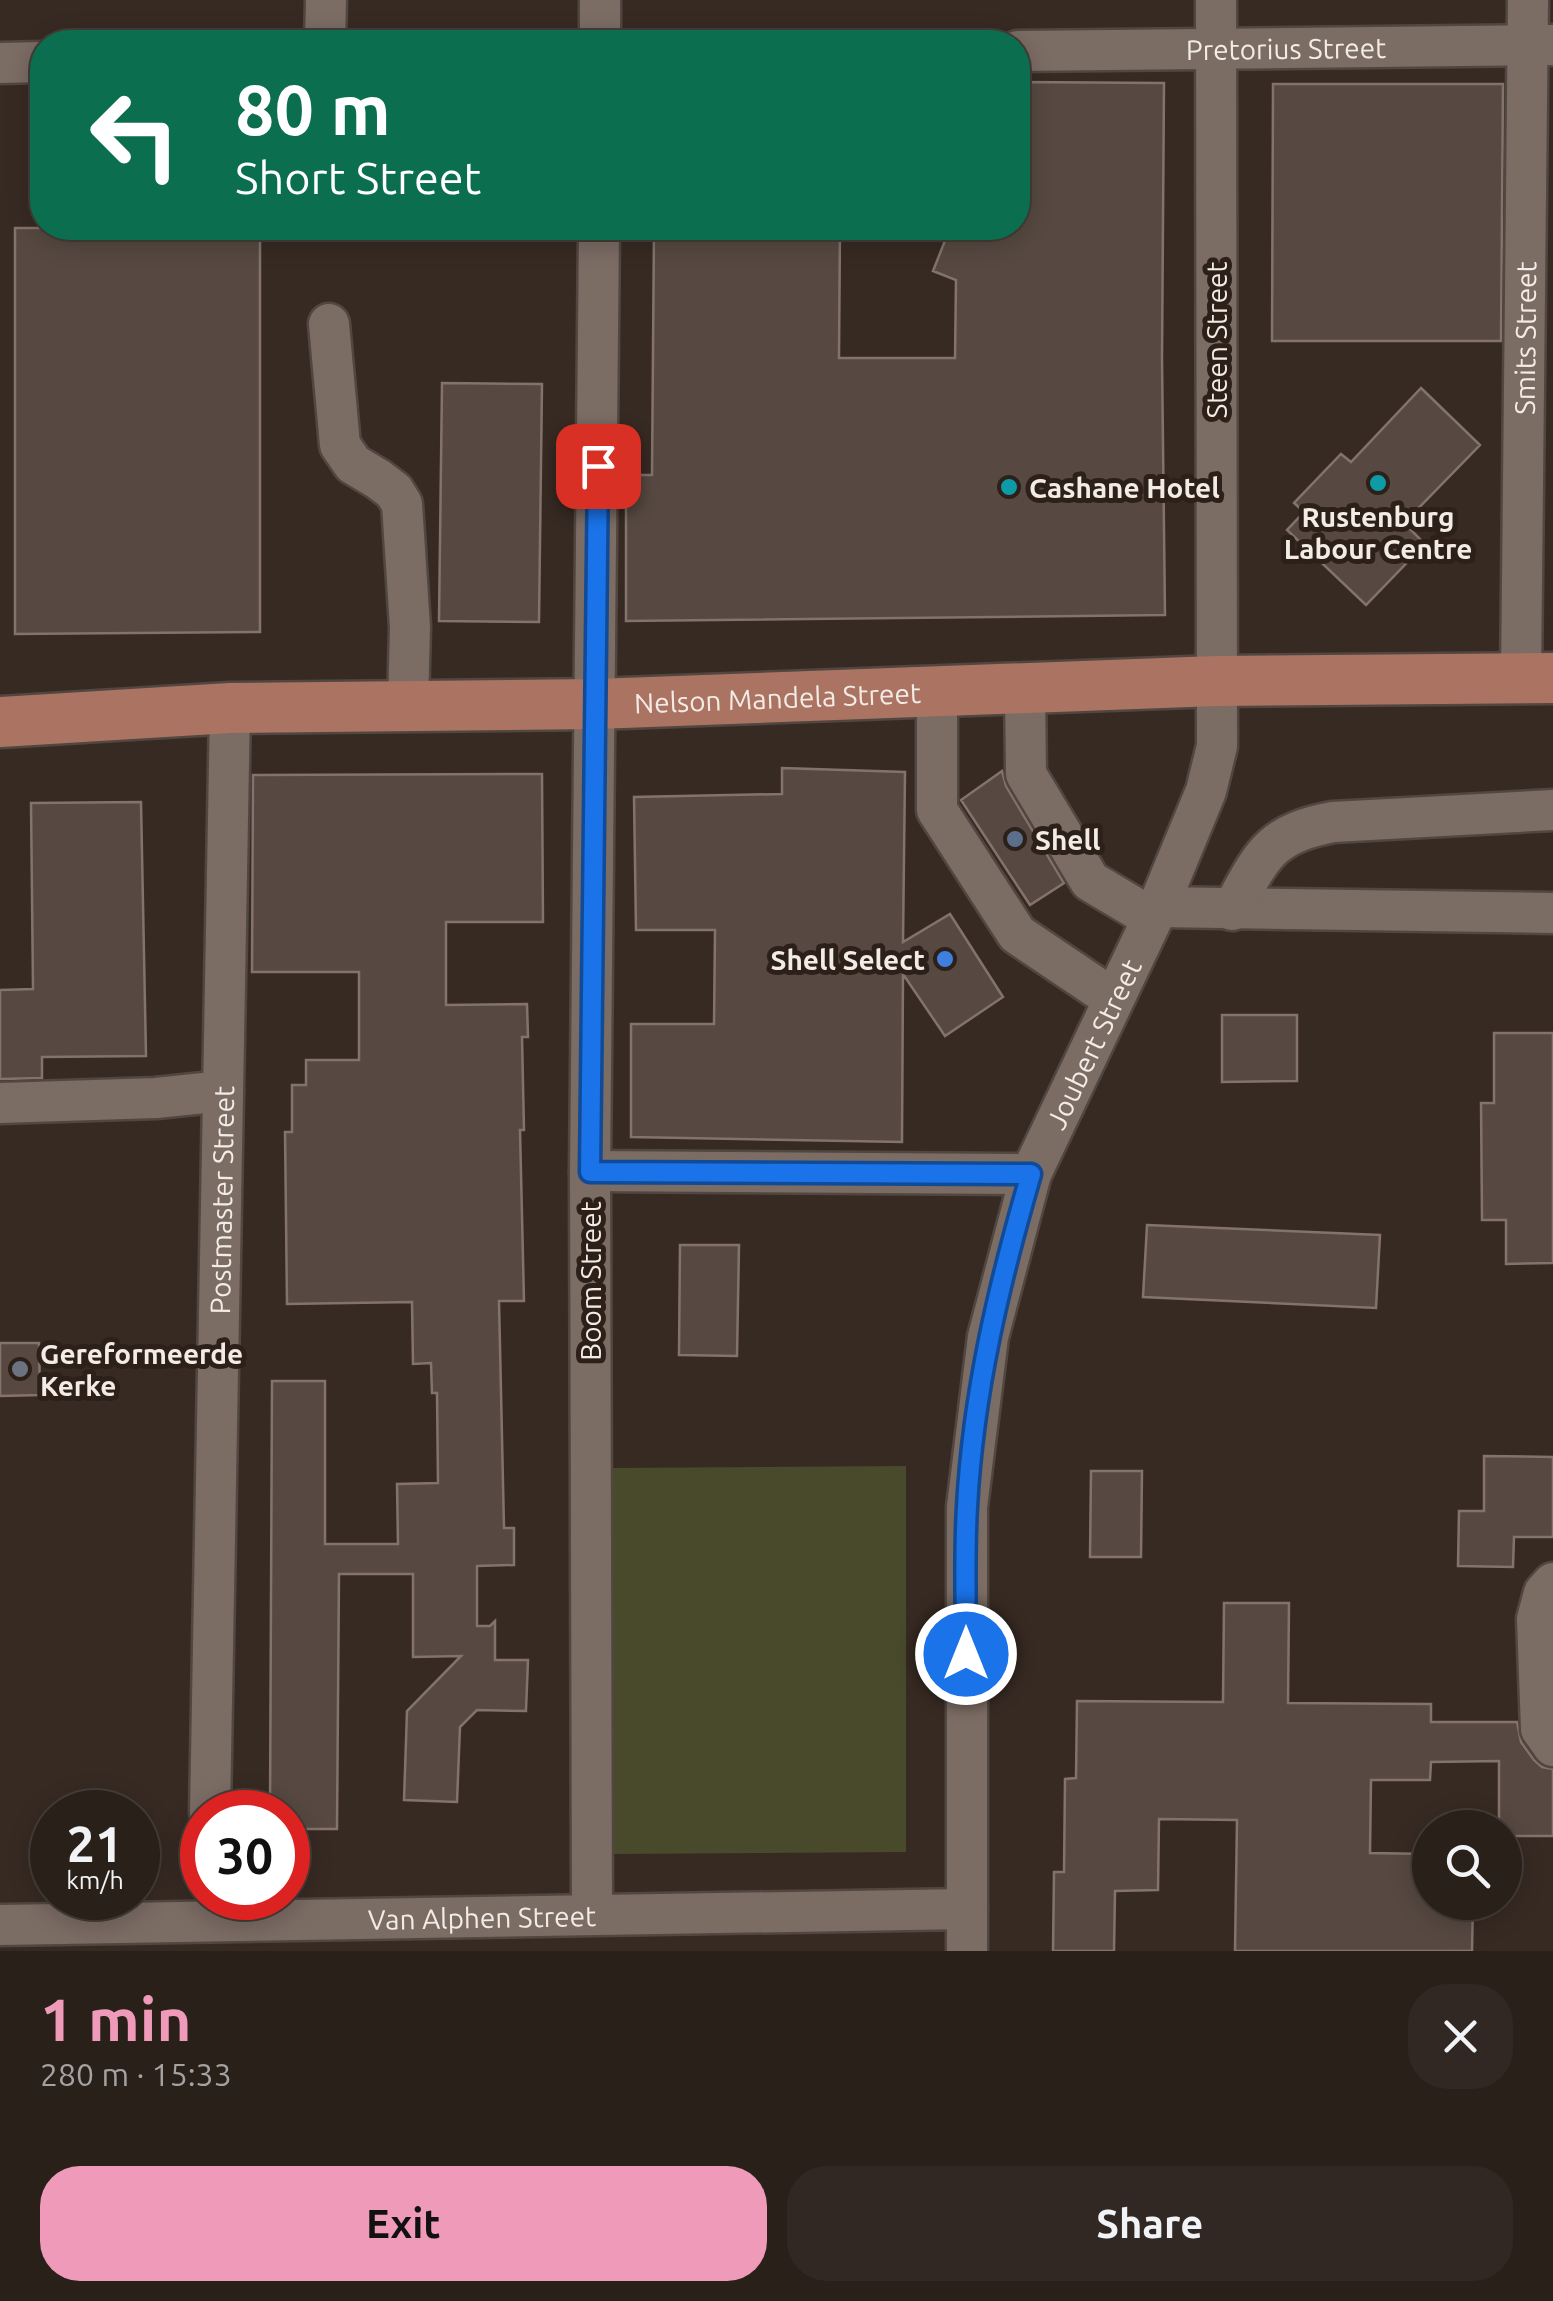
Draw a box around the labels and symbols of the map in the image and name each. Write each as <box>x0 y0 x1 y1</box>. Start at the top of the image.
street label: Pretorius Street <box>1186 31 1386 65</box>
street label: Steen Street <box>1201 261 1232 419</box>
street label: Smits Street <box>1508 261 1541 415</box>
pin <box>556 424 641 509</box>
place label: Cashane Hotel <box>1029 472 1220 503</box>
marker: Rustenburg Labour Centre <box>1367 472 1389 494</box>
marker: Cashane Hotel <box>998 476 1020 498</box>
place label: Rustenburg Labour Centre <box>1284 501 1472 564</box>
street label: Nelson Mandela Street <box>634 676 921 718</box>
place label: Shell <box>1035 824 1100 855</box>
marker: Shell <box>1004 828 1026 850</box>
place label: Shell Select <box>771 944 925 975</box>
marker: Shell Select <box>934 948 956 970</box>
street label: Joubert Street <box>1039 954 1146 1134</box>
street label: Postmaster Street <box>204 1086 239 1315</box>
street label: Boom Street <box>575 1201 606 1361</box>
place label: Gereformeerde Kerke <box>40 1338 243 1401</box>
marker: Gereformeerde Kerke <box>9 1358 31 1380</box>
position arrow <box>914 1602 1018 1706</box>
speed limit sign: 30 <box>180 1790 310 1920</box>
street label: Van Alphen Street <box>368 1900 596 1934</box>

